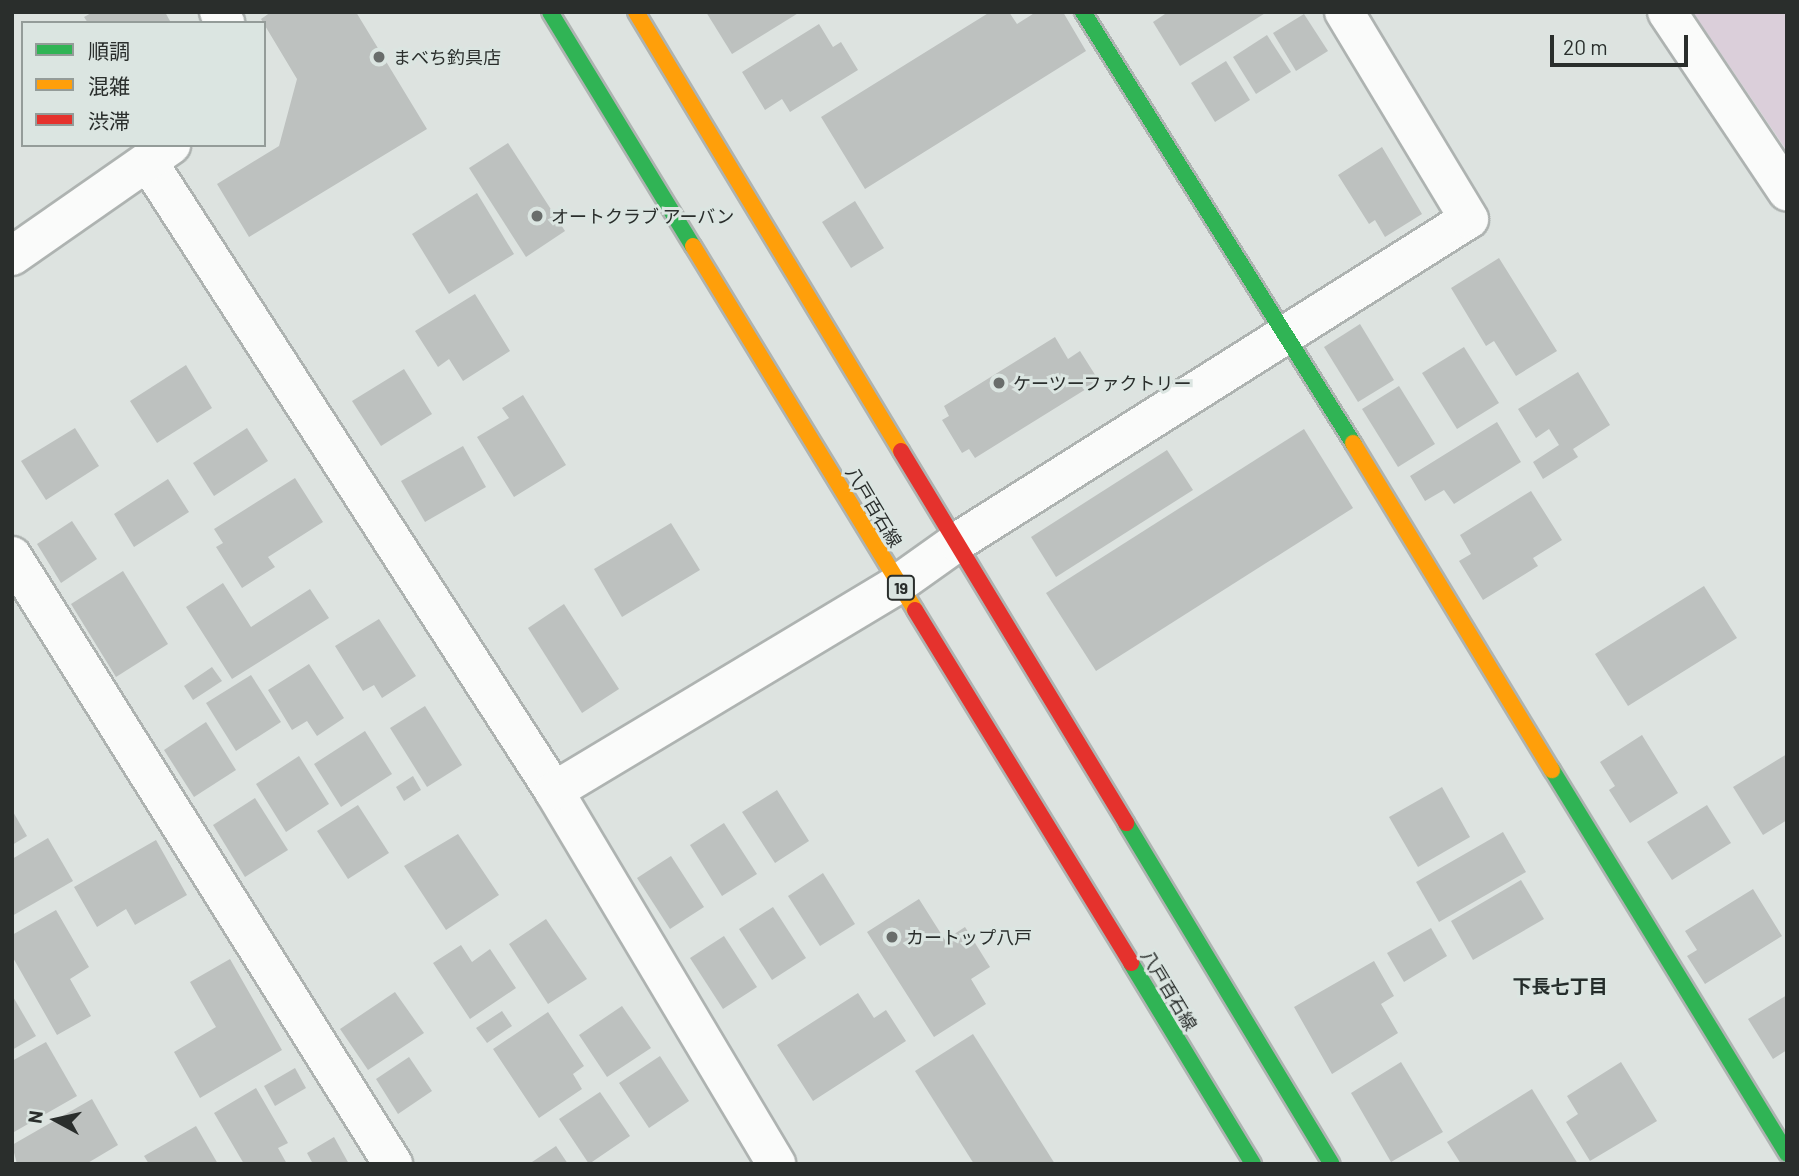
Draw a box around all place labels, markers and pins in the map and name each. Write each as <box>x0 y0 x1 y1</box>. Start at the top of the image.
place label: まべち釣具店 <box>393 46 501 68</box>
marker: まべち釣具店 <box>371 49 387 65</box>
place label: オートクラブ アーバン <box>551 205 734 227</box>
marker: オートクラブ アーバン <box>529 208 545 224</box>
place label: ケーツーファクトリー <box>1013 372 1193 394</box>
marker: ケーツーファクトリー <box>991 375 1007 391</box>
place label: カートップ八戸 <box>906 926 1032 948</box>
marker: カートップ八戸 <box>884 929 900 945</box>

